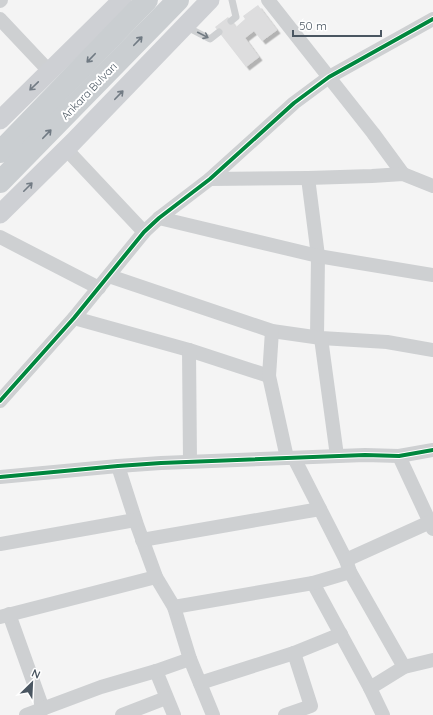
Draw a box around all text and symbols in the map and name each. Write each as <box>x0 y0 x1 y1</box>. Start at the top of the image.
scale bar <box>293 12 381 38</box>
text: 50 m <box>299 18 327 33</box>
one-way arrow <box>196 32 208 39</box>
one-way arrow <box>133 36 143 46</box>
one-way arrow <box>86 53 96 63</box>
street label: Ankara Bulvarı <box>58 59 120 123</box>
one-way arrow <box>29 81 39 91</box>
one-way arrow <box>114 90 123 100</box>
one-way arrow <box>42 129 52 139</box>
one-way arrow <box>23 182 33 192</box>
north arrow <box>12 663 52 703</box>
text: N <box>30 666 43 682</box>

